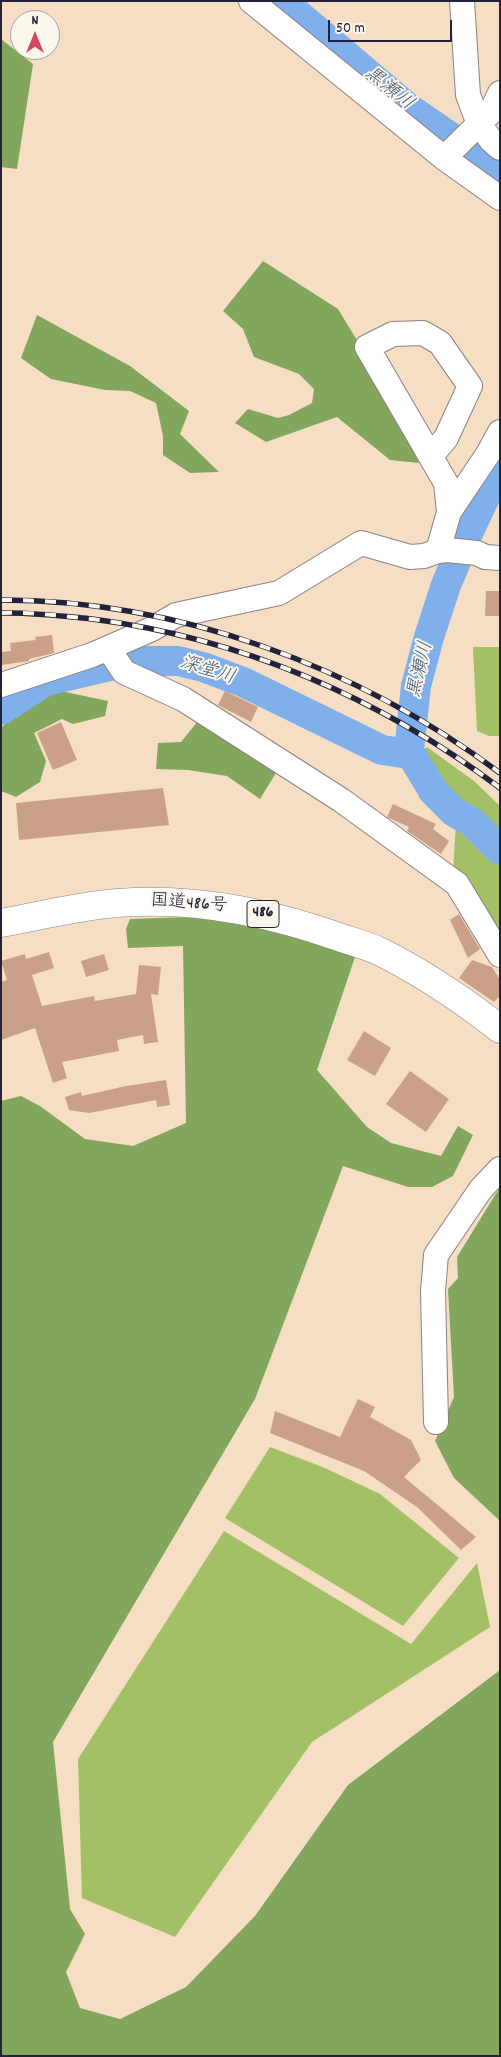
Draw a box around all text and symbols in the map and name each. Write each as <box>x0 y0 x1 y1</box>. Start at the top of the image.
north arrow <box>10 10 60 60</box>
scale bar <box>331 10 455 42</box>
text: N <box>32 11 38 31</box>
text: 50 m <box>336 18 365 40</box>
water label: 黒瀬川 <box>359 63 417 117</box>
water label: 黒瀬川 <box>404 640 440 700</box>
water label: 深堂川 <box>176 653 238 691</box>
street label: 国道486号 <box>150 892 228 918</box>
road number: 486 <box>247 901 279 928</box>

